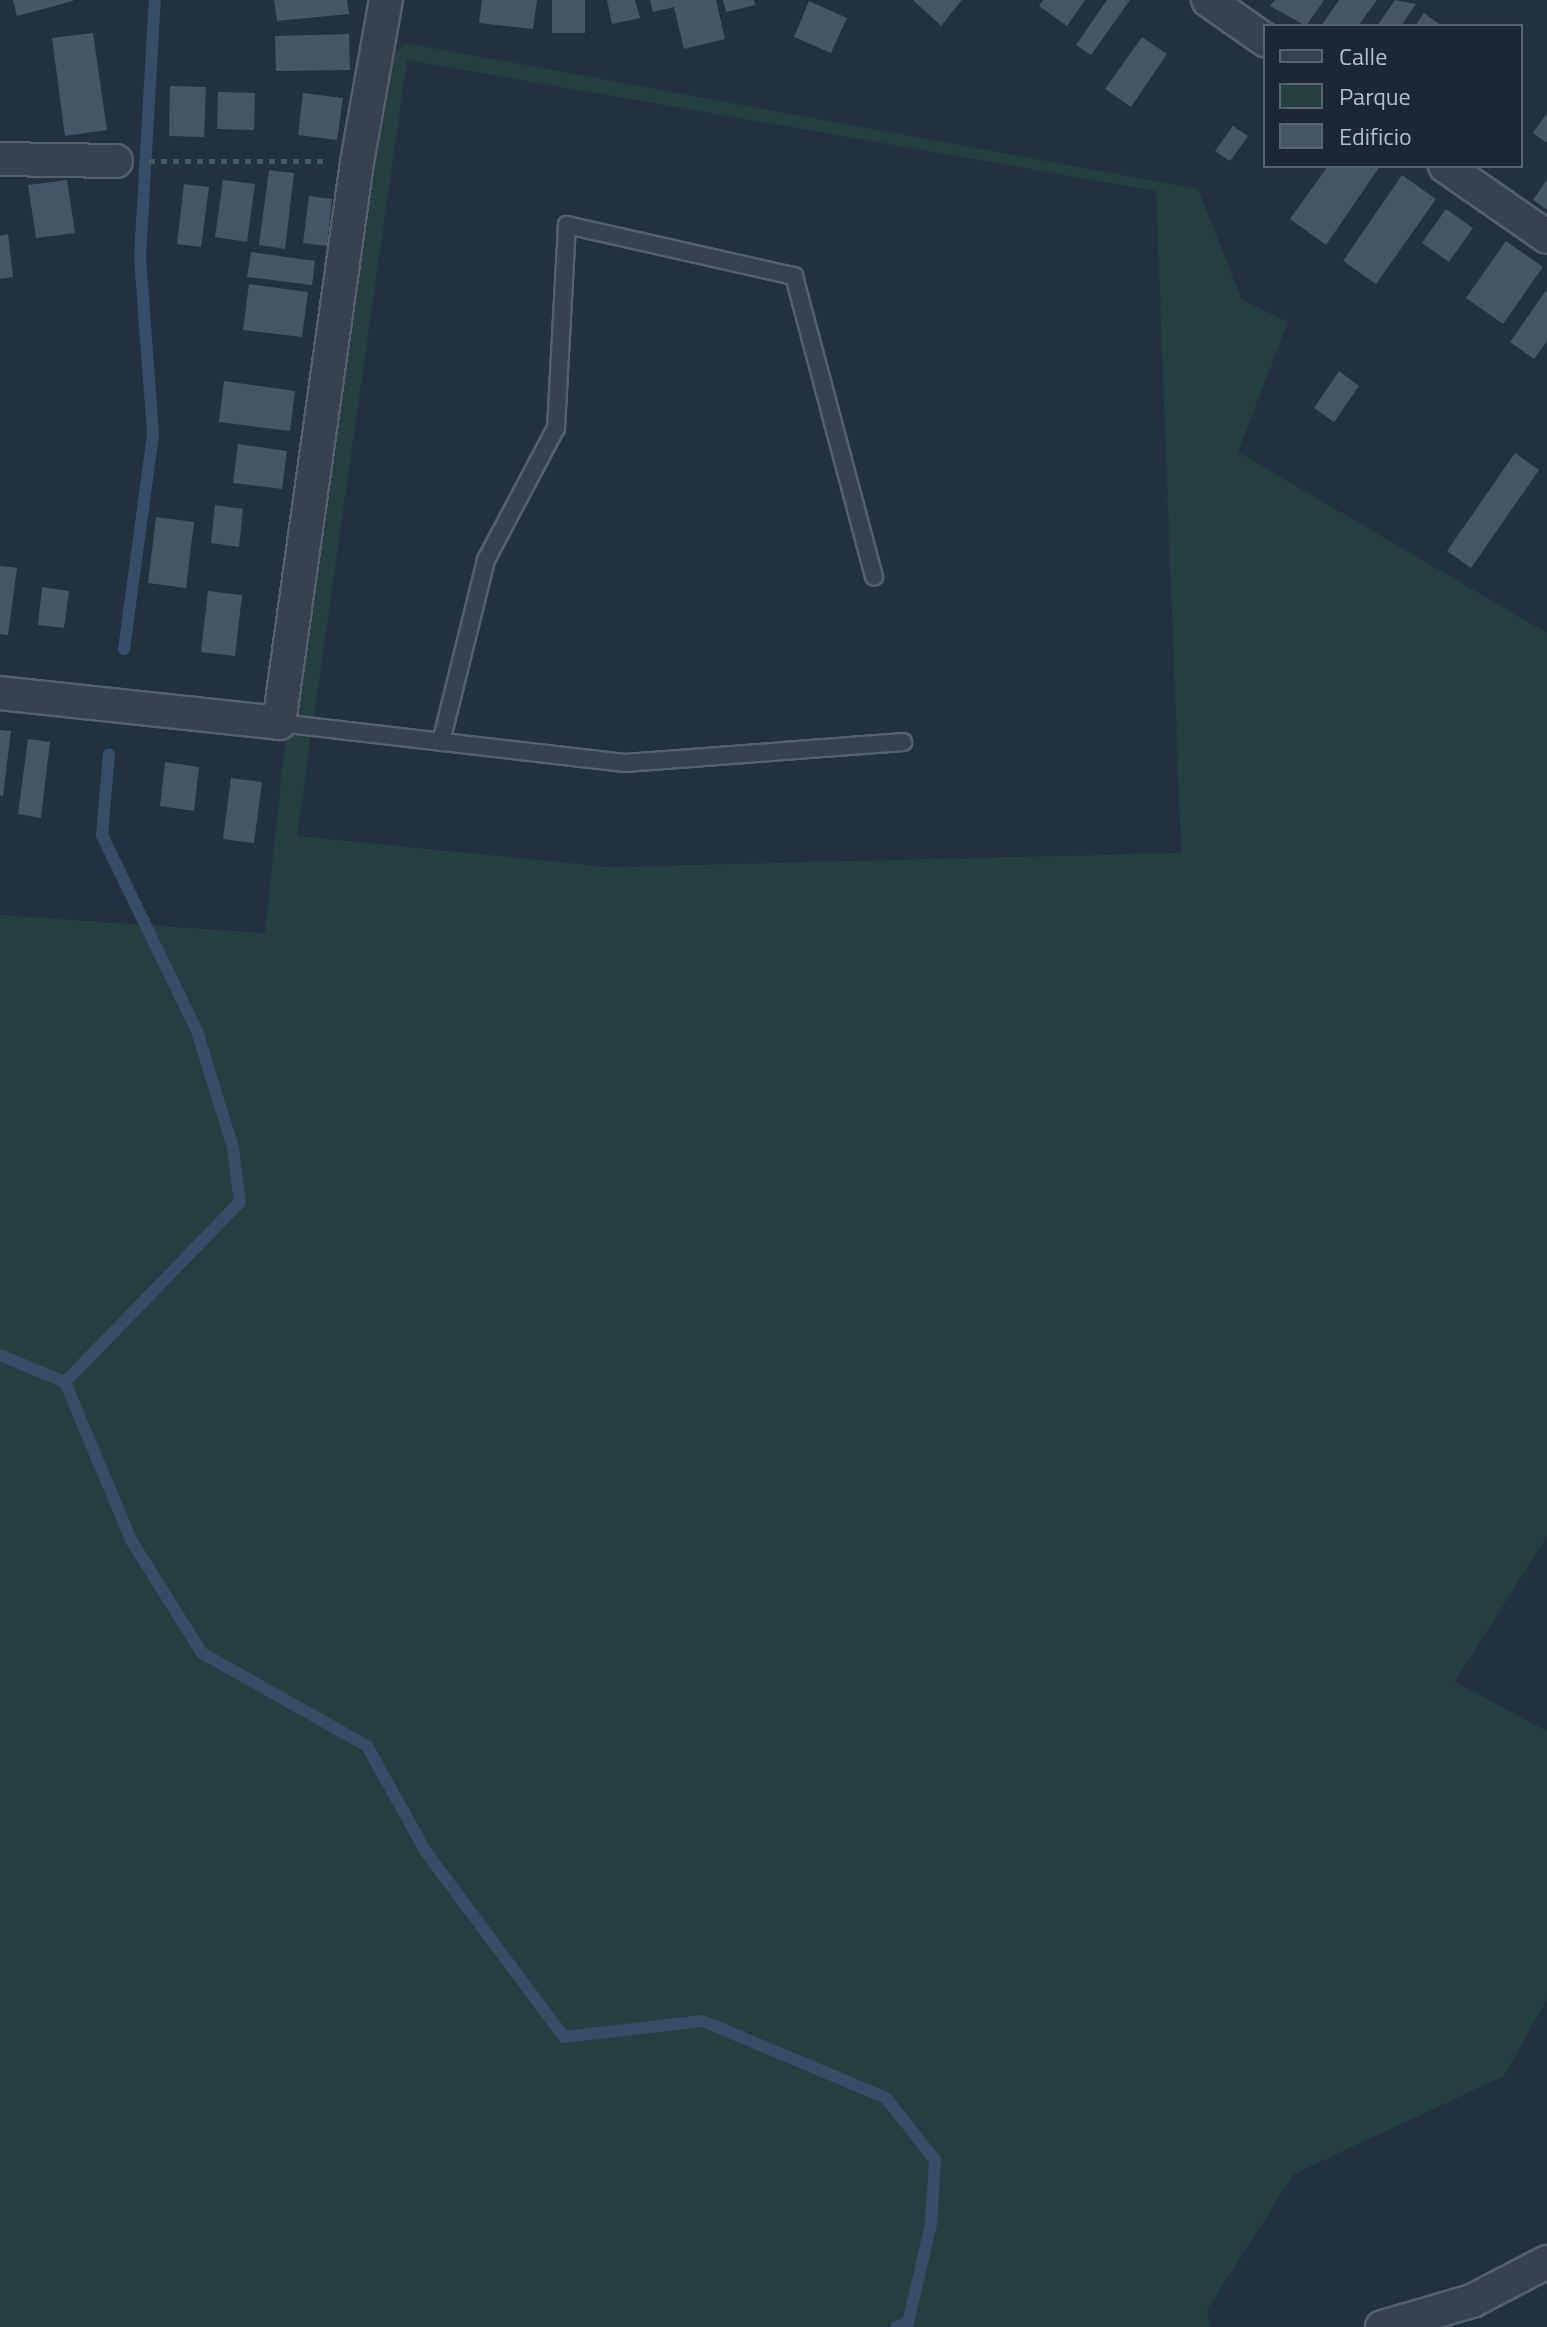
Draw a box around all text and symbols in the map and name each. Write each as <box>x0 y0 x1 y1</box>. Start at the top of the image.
legend <box>1263 24 1523 168</box>
text: Calle <box>1339 38 1387 74</box>
text: Parque <box>1339 78 1411 114</box>
text: Edificio <box>1339 118 1412 154</box>

